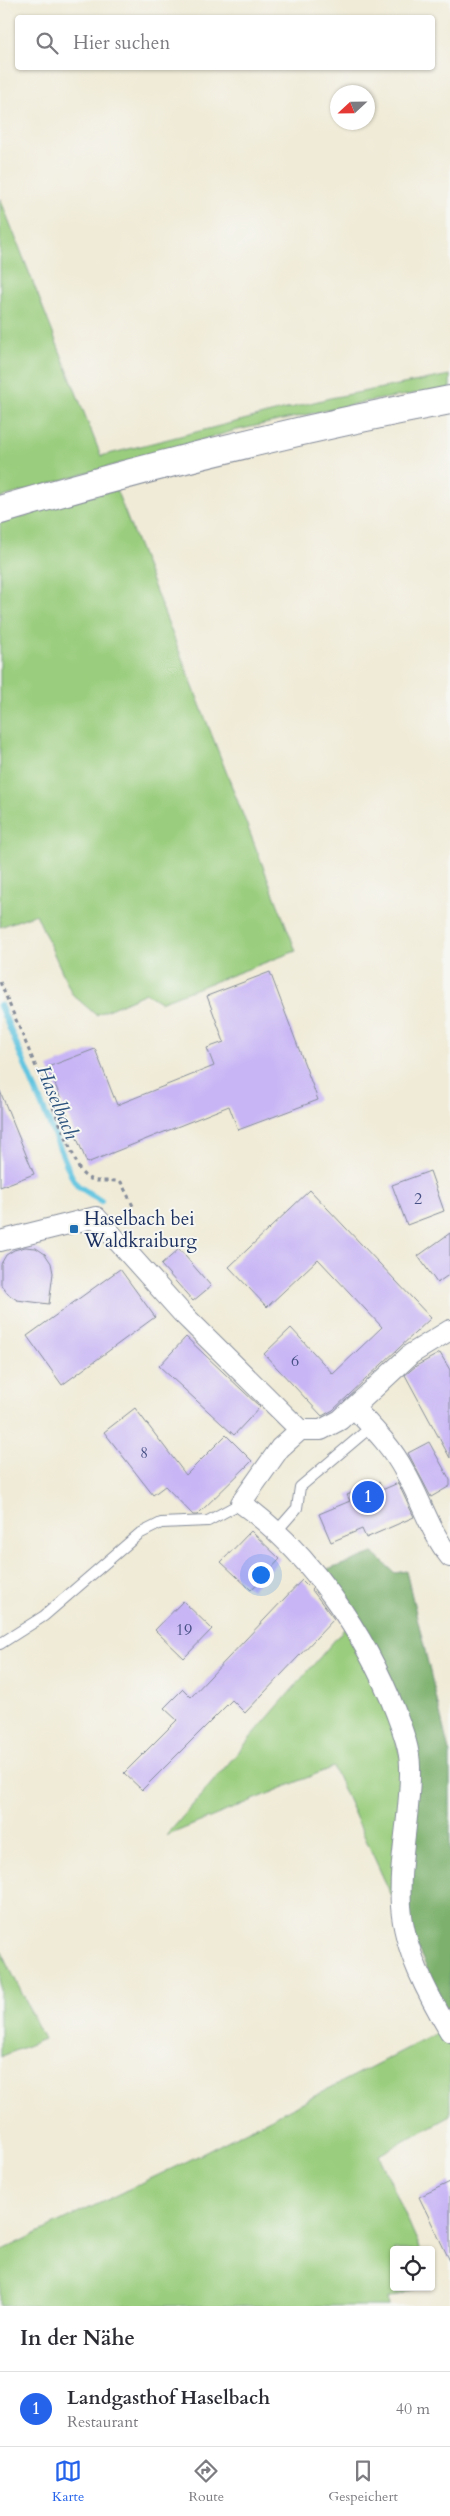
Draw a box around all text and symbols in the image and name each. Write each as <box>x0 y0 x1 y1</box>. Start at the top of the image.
search box <box>15 15 435 70</box>
icon: search <box>33 29 61 57</box>
text: Hier suchen <box>73 30 170 56</box>
north arrow <box>330 85 375 130</box>
water label: Haselbach <box>30 1061 85 1144</box>
house number: 2 <box>414 1188 422 1210</box>
place label: Haselbach bei Waldkraiburg <box>83 1206 197 1254</box>
marker: Haselbach bei Waldkraiburg <box>68 1223 80 1235</box>
house number: 6 <box>291 1350 299 1372</box>
house number: 8 <box>140 1442 148 1464</box>
pin: 1 <box>352 1478 384 1516</box>
your location <box>248 1562 274 1588</box>
house number: 19 <box>176 1619 192 1641</box>
map controls <box>390 2246 435 2291</box>
button: locate <box>390 2246 435 2291</box>
text: In der Nähe <box>20 2324 135 2353</box>
text: Landgasthof Haselbach <box>67 2385 270 2411</box>
text: 1 <box>32 2398 40 2420</box>
text: 40 m <box>396 2398 430 2420</box>
text: Restaurant <box>67 2411 138 2433</box>
tab: Karte <box>52 2457 84 2506</box>
tab: Route <box>188 2457 224 2506</box>
tab: Gespeichert <box>328 2457 398 2506</box>

